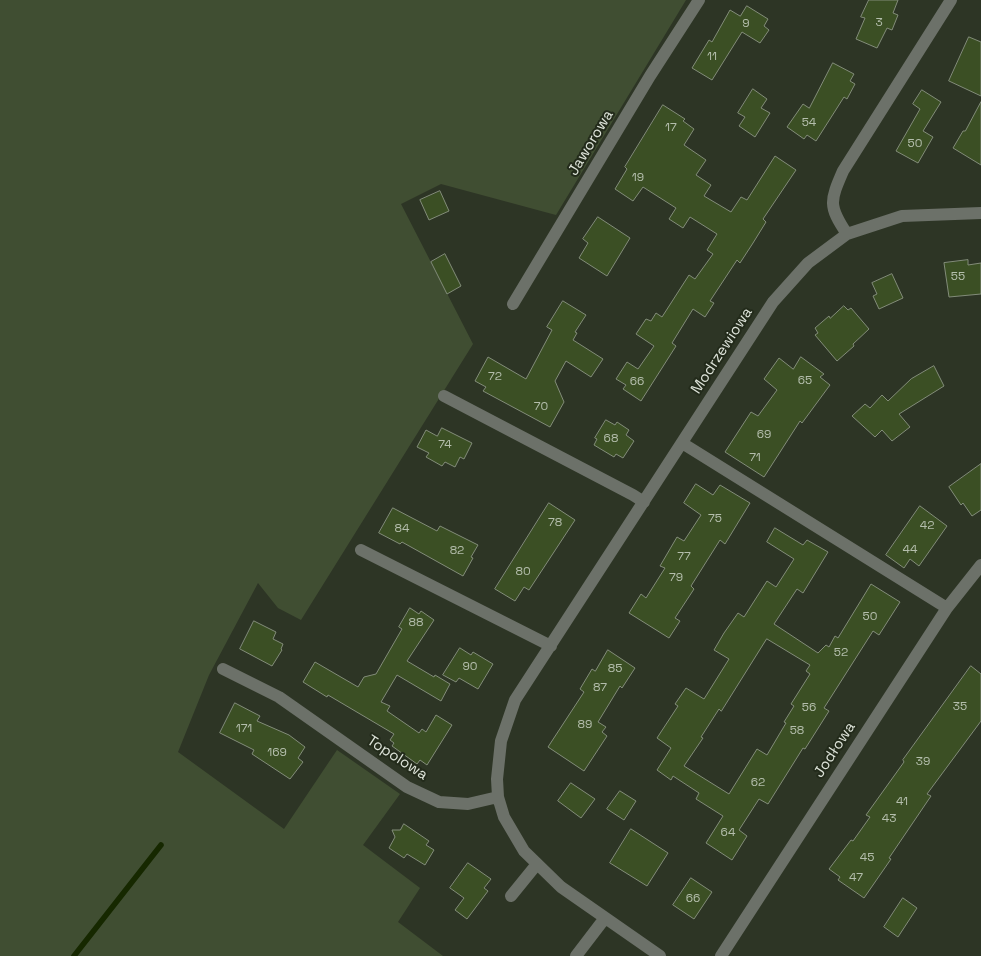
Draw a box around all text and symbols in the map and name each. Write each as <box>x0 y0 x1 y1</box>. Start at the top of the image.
house number: 3 <box>875 16 883 30</box>
house number: 9 <box>742 17 750 31</box>
house number: 11 <box>707 50 717 64</box>
street label: Jaworowa <box>564 107 618 179</box>
house number: 54 <box>802 116 816 130</box>
house number: 17 <box>665 121 677 135</box>
house number: 50 <box>908 137 922 151</box>
house number: 19 <box>632 171 644 185</box>
house number: 55 <box>951 270 965 284</box>
street label: Modrzewiowa <box>687 305 757 397</box>
house number: 72 <box>488 370 502 384</box>
house number: 65 <box>798 374 812 388</box>
house number: 66 <box>630 375 644 389</box>
house number: 70 <box>534 400 548 414</box>
house number: 69 <box>757 428 771 442</box>
house number: 68 <box>604 432 618 446</box>
house number: 74 <box>438 438 452 452</box>
house number: 71 <box>749 451 761 465</box>
house number: 75 <box>708 512 722 526</box>
house number: 78 <box>548 516 562 530</box>
house number: 42 <box>920 519 934 533</box>
house number: 84 <box>395 522 409 536</box>
house number: 44 <box>903 543 917 557</box>
house number: 82 <box>450 544 464 558</box>
house number: 77 <box>677 550 691 564</box>
house number: 80 <box>515 565 531 579</box>
house number: 79 <box>669 571 683 585</box>
house number: 50 <box>863 610 877 624</box>
house number: 88 <box>409 616 423 630</box>
house number: 52 <box>834 646 848 660</box>
house number: 90 <box>462 660 478 674</box>
house number: 85 <box>608 662 622 676</box>
house number: 87 <box>593 681 607 695</box>
house number: 35 <box>953 700 967 714</box>
house number: 56 <box>802 701 816 715</box>
house number: 89 <box>578 718 592 732</box>
street label: Jodłowa <box>810 719 860 781</box>
house number: 171 <box>236 722 252 736</box>
house number: 58 <box>790 724 804 738</box>
street label: Topolowa <box>363 732 431 784</box>
house number: 169 <box>267 746 287 760</box>
house number: 39 <box>916 755 930 769</box>
house number: 62 <box>751 776 765 790</box>
house number: 41 <box>896 795 908 809</box>
house number: 43 <box>882 812 896 826</box>
house number: 64 <box>721 826 735 840</box>
house number: 45 <box>860 851 874 865</box>
house number: 47 <box>849 871 863 885</box>
house number: 66 <box>686 892 700 906</box>

